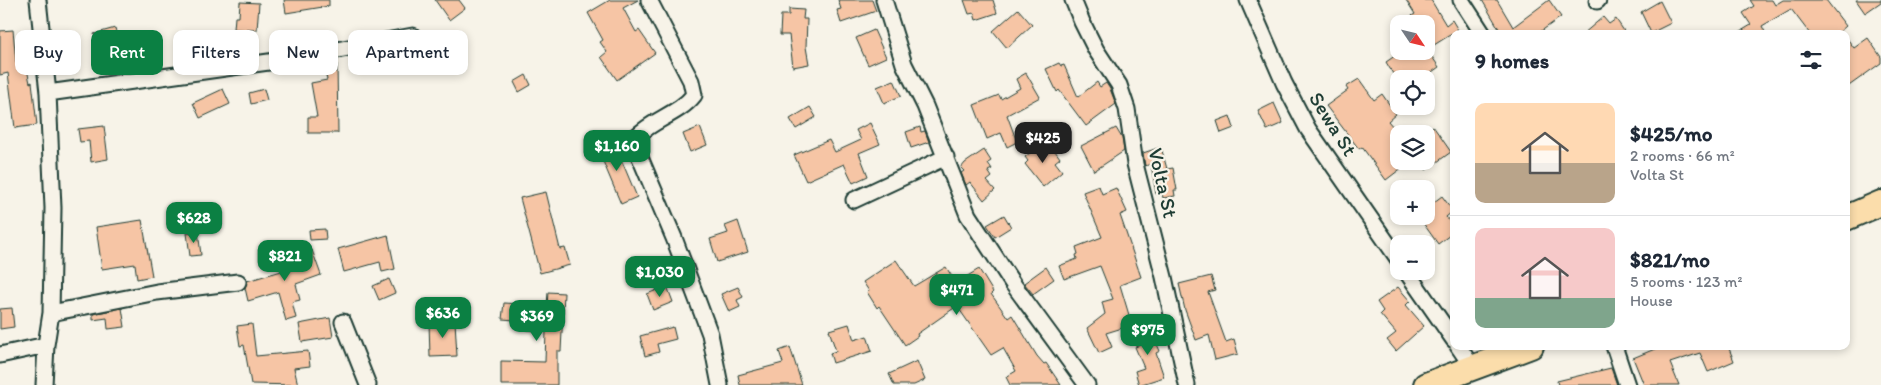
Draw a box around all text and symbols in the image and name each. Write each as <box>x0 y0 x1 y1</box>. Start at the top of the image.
north arrow <box>1390 15 1435 60</box>
map controls <box>1390 15 1435 280</box>
chip: Buy <box>15 30 81 75</box>
chip: Rent <box>91 30 163 75</box>
chip: Filters <box>173 30 259 75</box>
chip: New <box>269 30 338 75</box>
chip: Apartment <box>348 30 468 75</box>
icon: filters <box>1797 46 1825 74</box>
text: 9 homes <box>1475 48 1549 73</box>
button: locate <box>1390 70 1435 115</box>
street label: Sewa St <box>1304 87 1363 161</box>
pin: $425 <box>1013 121 1073 164</box>
text: $425/mo <box>1630 121 1713 146</box>
icon: home <box>1515 123 1575 183</box>
button: layers <box>1390 125 1435 170</box>
text: $425 <box>1026 128 1060 147</box>
pin: $1,160 <box>576 130 658 172</box>
text: $1,160 <box>594 136 640 155</box>
street label: Volta St <box>1143 146 1184 220</box>
text: 2 rooms · 66 m² <box>1630 146 1735 165</box>
text: Volta St <box>1630 165 1684 184</box>
button: + <box>1390 180 1435 225</box>
pin: $628 <box>164 202 224 244</box>
text: $628 <box>177 208 211 227</box>
button: − <box>1390 235 1435 280</box>
pin: $821 <box>255 240 315 282</box>
text: $821 <box>269 246 301 265</box>
text: $821/mo <box>1630 247 1710 272</box>
icon: home <box>1515 248 1575 308</box>
pin: $1,030 <box>619 256 701 298</box>
text: $1,030 <box>636 262 684 281</box>
text: 5 rooms · 123 m² <box>1630 272 1742 291</box>
pin: $471 <box>927 274 987 316</box>
text: $471 <box>940 280 974 299</box>
text: House <box>1630 291 1673 310</box>
pin: $636 <box>413 296 473 339</box>
pin: $369 <box>507 300 567 342</box>
text: $636 <box>426 303 460 322</box>
text: $369 <box>520 306 554 325</box>
pin: $975 <box>1118 314 1178 356</box>
text: $975 <box>1132 320 1164 339</box>

